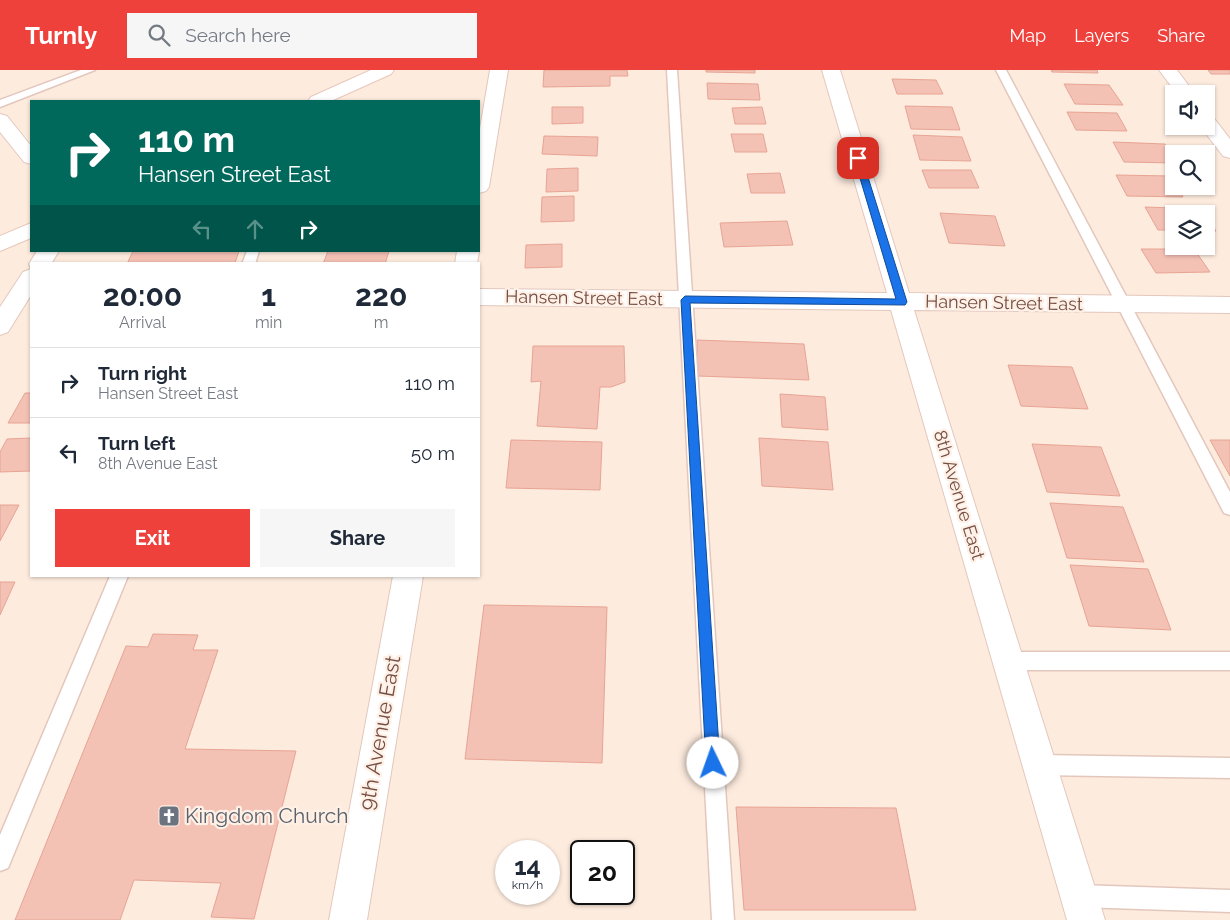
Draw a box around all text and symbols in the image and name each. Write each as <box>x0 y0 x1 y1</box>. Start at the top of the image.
search box <box>127 13 477 58</box>
text: Turnly <box>25 21 97 50</box>
icon: search <box>145 21 173 49</box>
text: Search here <box>185 24 291 46</box>
text: Map <box>1010 25 1046 46</box>
text: Layers <box>1074 25 1129 46</box>
text: Share <box>1157 25 1205 46</box>
map controls <box>1165 85 1215 255</box>
button: sound <box>1165 85 1215 135</box>
text: 110 m <box>138 119 235 160</box>
icon: right <box>55 120 120 185</box>
pin <box>837 137 879 179</box>
icon: arrive <box>844 144 872 172</box>
button: search <box>1165 145 1215 195</box>
text: Hansen Street East <box>138 161 331 187</box>
button: layers <box>1165 205 1215 255</box>
icon: left <box>188 215 216 243</box>
icon: ahead <box>241 215 269 243</box>
icon: right <box>294 215 322 243</box>
text: 20:00 <box>103 278 182 313</box>
text: 1 <box>261 278 276 313</box>
text: 220 <box>355 278 407 313</box>
street label: Hansen Street East <box>505 286 663 309</box>
street label: Hansen Street East <box>925 291 1083 314</box>
text: Arrival <box>119 313 166 332</box>
text: min <box>255 313 282 332</box>
text: m <box>374 313 389 332</box>
text: Turn right <box>98 362 187 384</box>
icon: right <box>55 369 83 397</box>
text: 110 m <box>405 372 455 394</box>
text: Hansen Street East <box>98 384 238 403</box>
street label: 8th Avenue East <box>930 428 989 562</box>
text: Turn left <box>98 432 175 454</box>
icon: left <box>55 439 83 467</box>
text: 50 m <box>411 442 455 464</box>
text: 8th Avenue East <box>98 454 218 473</box>
button: Exit <box>55 509 250 567</box>
button: Share <box>260 509 455 567</box>
street label: 9th Avenue East <box>354 654 405 812</box>
position arrow <box>686 736 738 788</box>
place label: Kingdom Church <box>185 803 348 828</box>
church icon: Kingdom Church <box>157 804 181 828</box>
speed limit sign: 20 <box>570 840 635 905</box>
text: 14 <box>514 851 541 881</box>
text: km/h <box>512 878 543 892</box>

